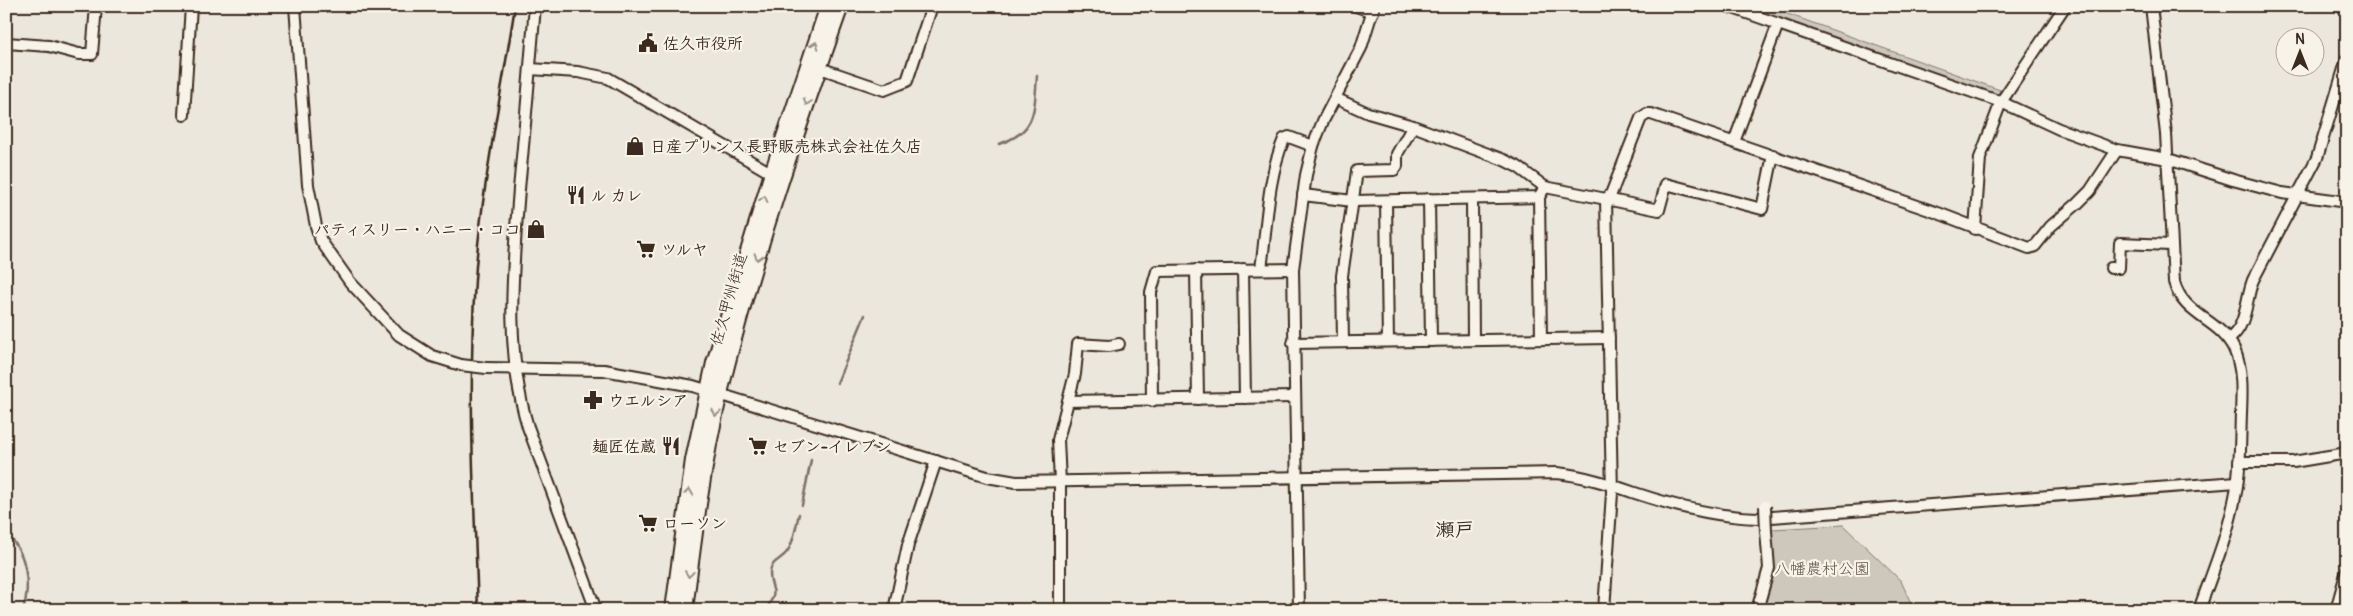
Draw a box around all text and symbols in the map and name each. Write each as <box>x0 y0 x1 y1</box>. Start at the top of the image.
north arrow <box>2276 28 2326 78</box>
text: N <box>2295 31 2305 48</box>
public building icon: 佐久市役所 <box>637 32 659 54</box>
place label: 佐久市役所 <box>663 34 743 54</box>
one-way arrow <box>809 41 819 50</box>
one-way arrow <box>803 97 813 105</box>
shop icon: 日産プリンス長野販売株式会社佐久店 <box>624 135 646 157</box>
place label: 日産プリンス長野販売株式会社佐久店 <box>650 137 922 157</box>
restaurant icon: ル カレ <box>565 184 587 206</box>
place label: ル カレ <box>591 186 642 206</box>
one-way arrow <box>758 196 768 204</box>
shop icon: パティスリー・ハニー・ココ <box>525 218 547 240</box>
place label: パティスリー・ハニー・ココ <box>314 220 521 240</box>
supermarket icon: ツルヤ <box>635 238 657 260</box>
place label: ツルヤ <box>661 240 708 260</box>
street label: 佐久甲州街道 <box>706 250 752 348</box>
one-way arrow <box>754 252 764 260</box>
pharmacy icon: ウエルシア <box>582 389 604 411</box>
place label: ウエルシア <box>608 391 688 411</box>
one-way arrow <box>711 409 722 418</box>
restaurant icon: 麺匠佐蔵 <box>660 435 682 457</box>
supermarket icon: セブン-イレブン <box>747 435 769 457</box>
place label: 麺匠佐蔵 <box>592 437 656 457</box>
place label: セブン-イレブン <box>773 437 892 457</box>
one-way arrow <box>683 488 693 496</box>
supermarket icon: ローソン <box>637 512 659 534</box>
place label: ローソン <box>663 514 727 534</box>
district label: 瀬戸 <box>1436 518 1474 542</box>
park label: 八幡農村公園 <box>1774 559 1870 579</box>
one-way arrow <box>685 569 695 578</box>

